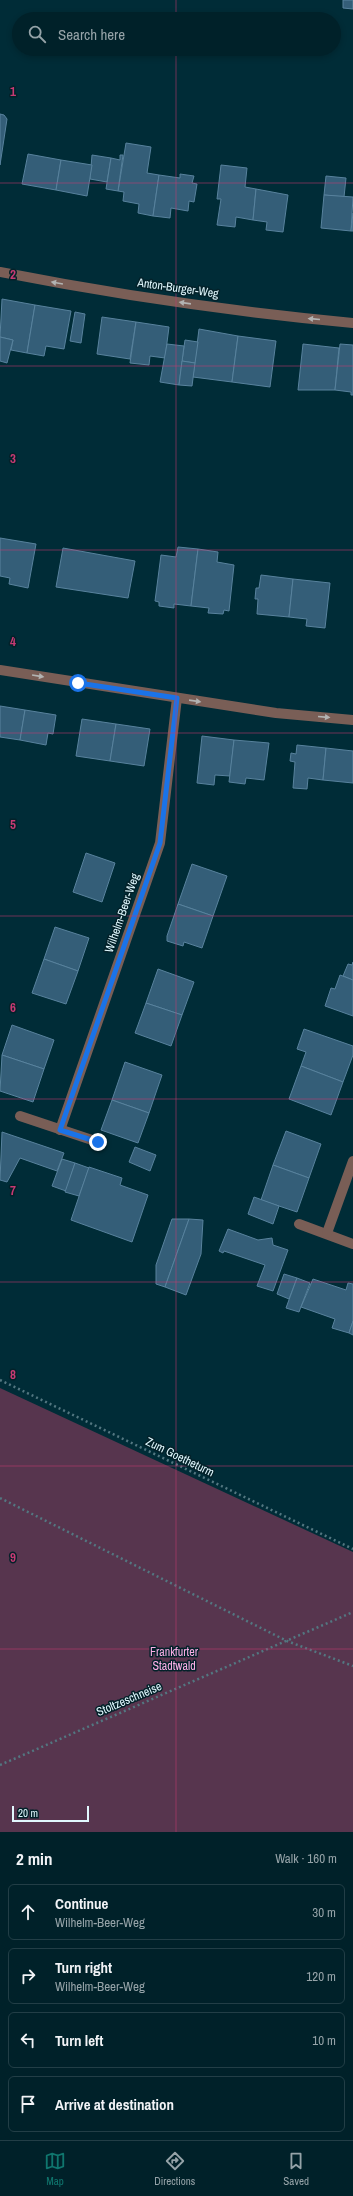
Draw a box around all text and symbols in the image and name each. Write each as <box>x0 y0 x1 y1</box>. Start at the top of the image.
search box <box>12 12 341 56</box>
icon: search <box>26 23 48 45</box>
text: Search here <box>58 24 125 45</box>
text: 1 <box>10 83 16 100</box>
text: 2 <box>10 266 16 283</box>
street label: Anton-Burger-Weg <box>135 274 220 302</box>
one-way arrow <box>51 280 63 286</box>
one-way arrow <box>179 299 191 306</box>
one-way arrow <box>308 316 320 323</box>
text: 3 <box>10 450 16 467</box>
text: 4 <box>10 633 16 650</box>
one-way arrow <box>32 673 45 679</box>
route start <box>69 674 87 692</box>
one-way arrow <box>188 698 201 704</box>
one-way arrow <box>317 714 330 720</box>
text: 5 <box>10 816 16 833</box>
street label: Wilhelm-Beer-Weg <box>101 871 143 955</box>
text: 6 <box>10 999 16 1016</box>
route end <box>89 1133 107 1151</box>
text: 7 <box>10 1182 16 1199</box>
text: 8 <box>10 1366 16 1383</box>
street label: Zum Goetheturm <box>143 1434 217 1480</box>
text: 9 <box>10 1549 16 1566</box>
park label: Frankfurter Stadtwald <box>150 1644 199 1674</box>
street label: Stoltzeschneise <box>94 1678 164 1720</box>
scale bar <box>12 1804 89 1823</box>
text: 20 m <box>18 1806 38 1820</box>
text: 2 min <box>16 1847 52 1870</box>
text: Walk · 160 m <box>275 1850 337 1867</box>
text: Continue <box>55 1893 108 1914</box>
icon: ahead <box>17 1901 39 1923</box>
text: 30 m <box>312 1904 336 1921</box>
text: Wilhelm-Beer-Weg <box>55 1914 145 1931</box>
text: Turn right <box>55 1957 112 1978</box>
icon: right <box>17 1965 39 1987</box>
text: 120 m <box>306 1968 336 1985</box>
text: Wilhelm-Beer-Weg <box>55 1978 145 1995</box>
icon: left <box>17 2029 39 2051</box>
text: Turn left <box>55 2030 103 2051</box>
text: 10 m <box>312 2032 336 2049</box>
icon: arrive <box>17 2093 39 2115</box>
text: Arrive at destination <box>55 2094 174 2115</box>
tab: Map <box>44 2150 66 2188</box>
tab: Directions <box>154 2150 195 2188</box>
tab: Saved <box>283 2150 309 2188</box>

